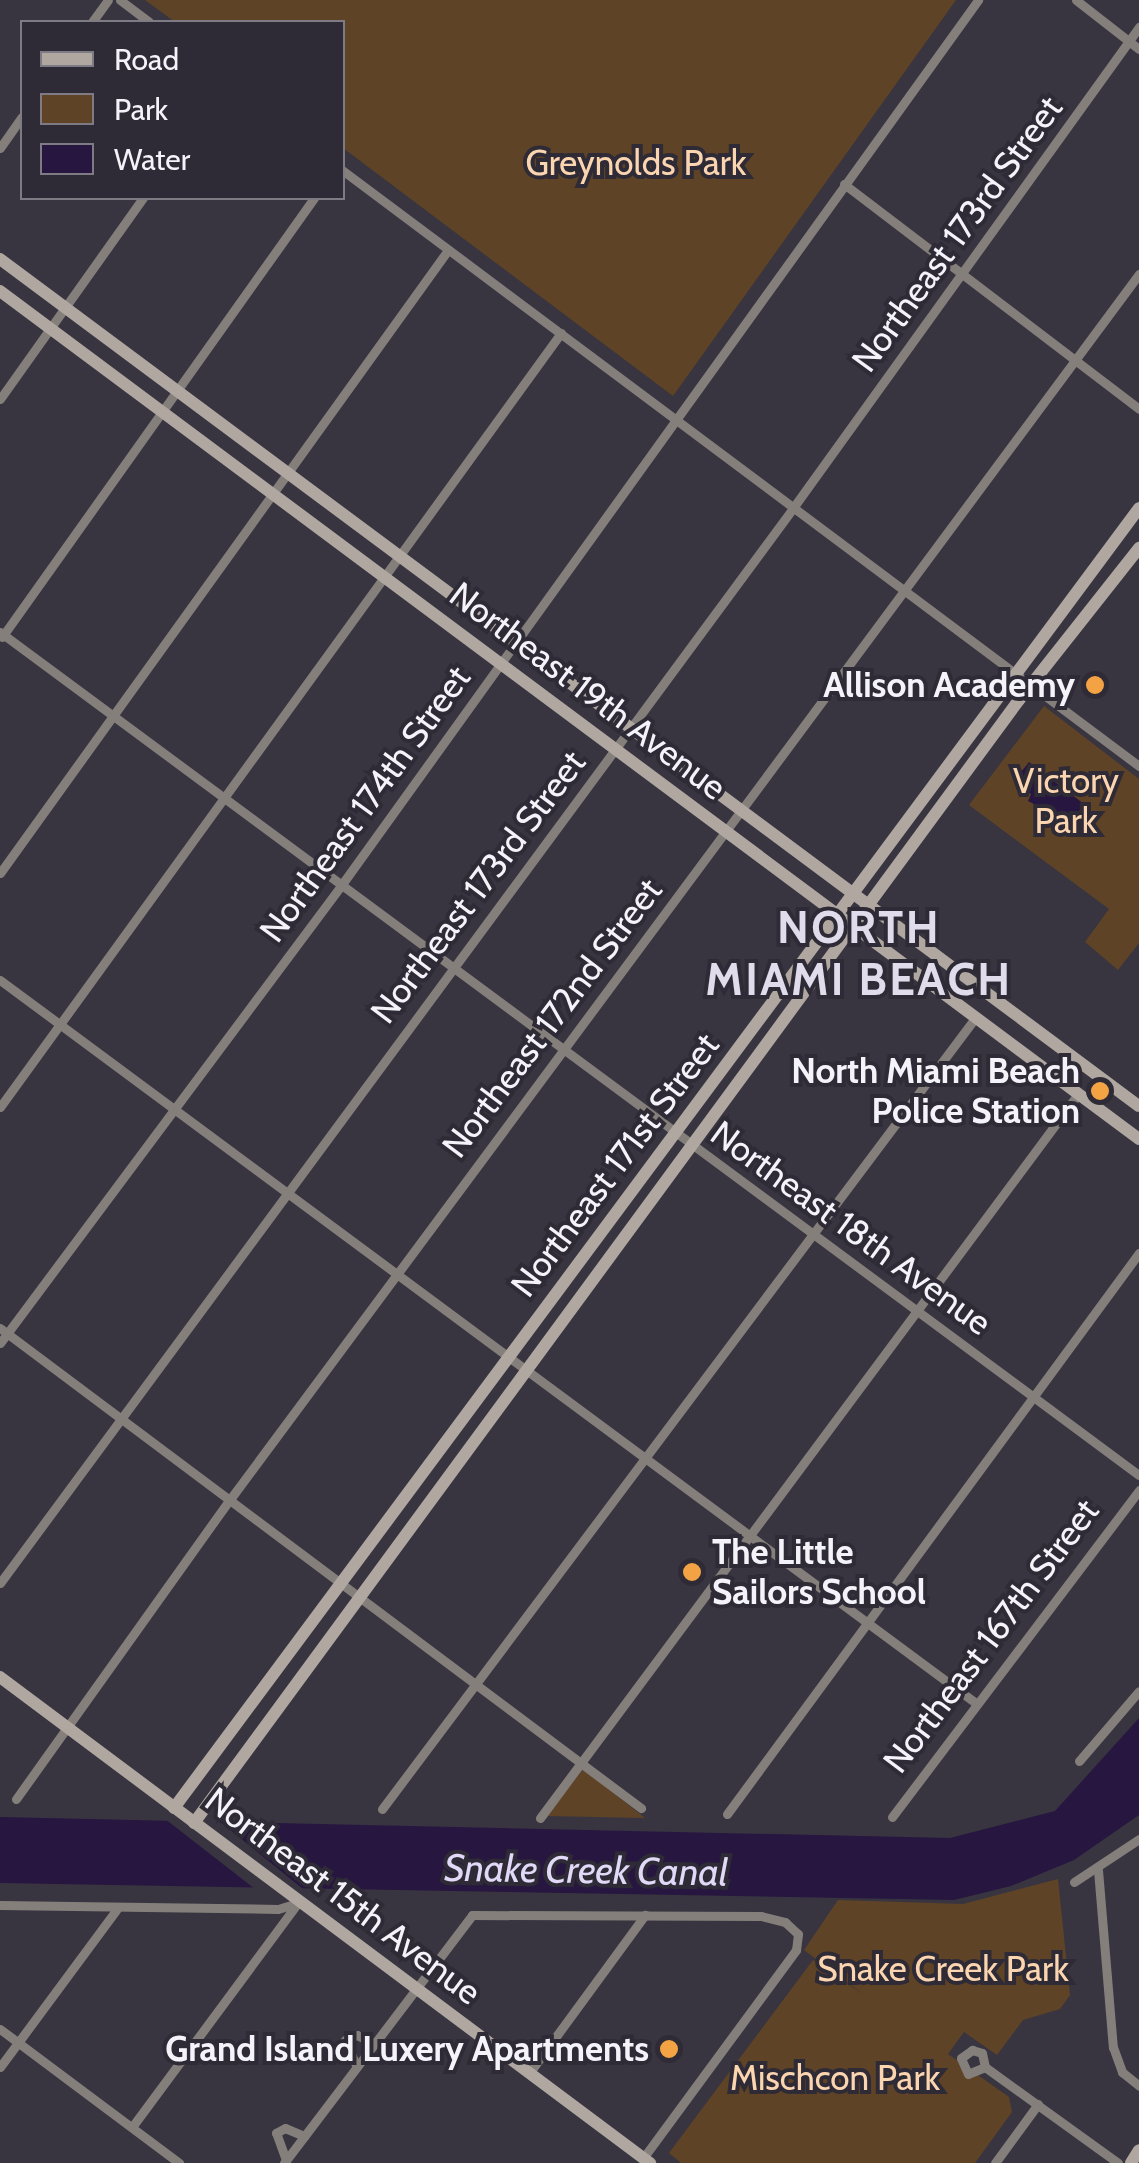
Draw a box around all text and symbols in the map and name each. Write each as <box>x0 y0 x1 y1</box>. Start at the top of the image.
legend <box>20 20 345 200</box>
text: Road <box>114 41 179 78</box>
street label: Northeast 173rd Street <box>843 88 1071 380</box>
text: Park <box>114 91 168 128</box>
text: Water <box>114 141 190 178</box>
park label: Greynolds Park <box>525 142 747 184</box>
street label: Northeast 19th Avenue <box>442 573 734 809</box>
street label: Northeast 174th Street <box>251 658 479 950</box>
place label: Allison Academy <box>823 664 1075 706</box>
marker: Allison Academy <box>1084 674 1106 696</box>
street label: Northeast 173rd Street <box>362 743 594 1031</box>
park label: Victory Park <box>1013 760 1119 842</box>
street label: Northeast 172nd Street <box>433 870 671 1166</box>
district label: NORTH MIAMI BEACH <box>705 901 1013 1007</box>
street label: Northeast 171st Street <box>502 1025 728 1305</box>
place label: North Miami Beach Police Station <box>791 1050 1080 1132</box>
marker: North Miami Beach Police Station <box>1089 1080 1111 1102</box>
street label: Northeast 18th Avenue <box>703 1112 999 1344</box>
street label: Northeast 167th Street <box>875 1491 1107 1781</box>
place label: The Little Sailors School <box>712 1531 926 1613</box>
marker: The Little Sailors School <box>681 1561 703 1583</box>
street label: Northeast 15th Avenue <box>197 1779 489 2013</box>
water label: Snake Creek Canal <box>444 1845 728 1895</box>
park label: Snake Creek Park <box>817 1948 1069 1990</box>
place label: Grand Island Luxery Apartments <box>165 2028 649 2070</box>
marker: Grand Island Luxery Apartments <box>658 2038 680 2060</box>
park label: Mischcon Park <box>730 2057 940 2099</box>

